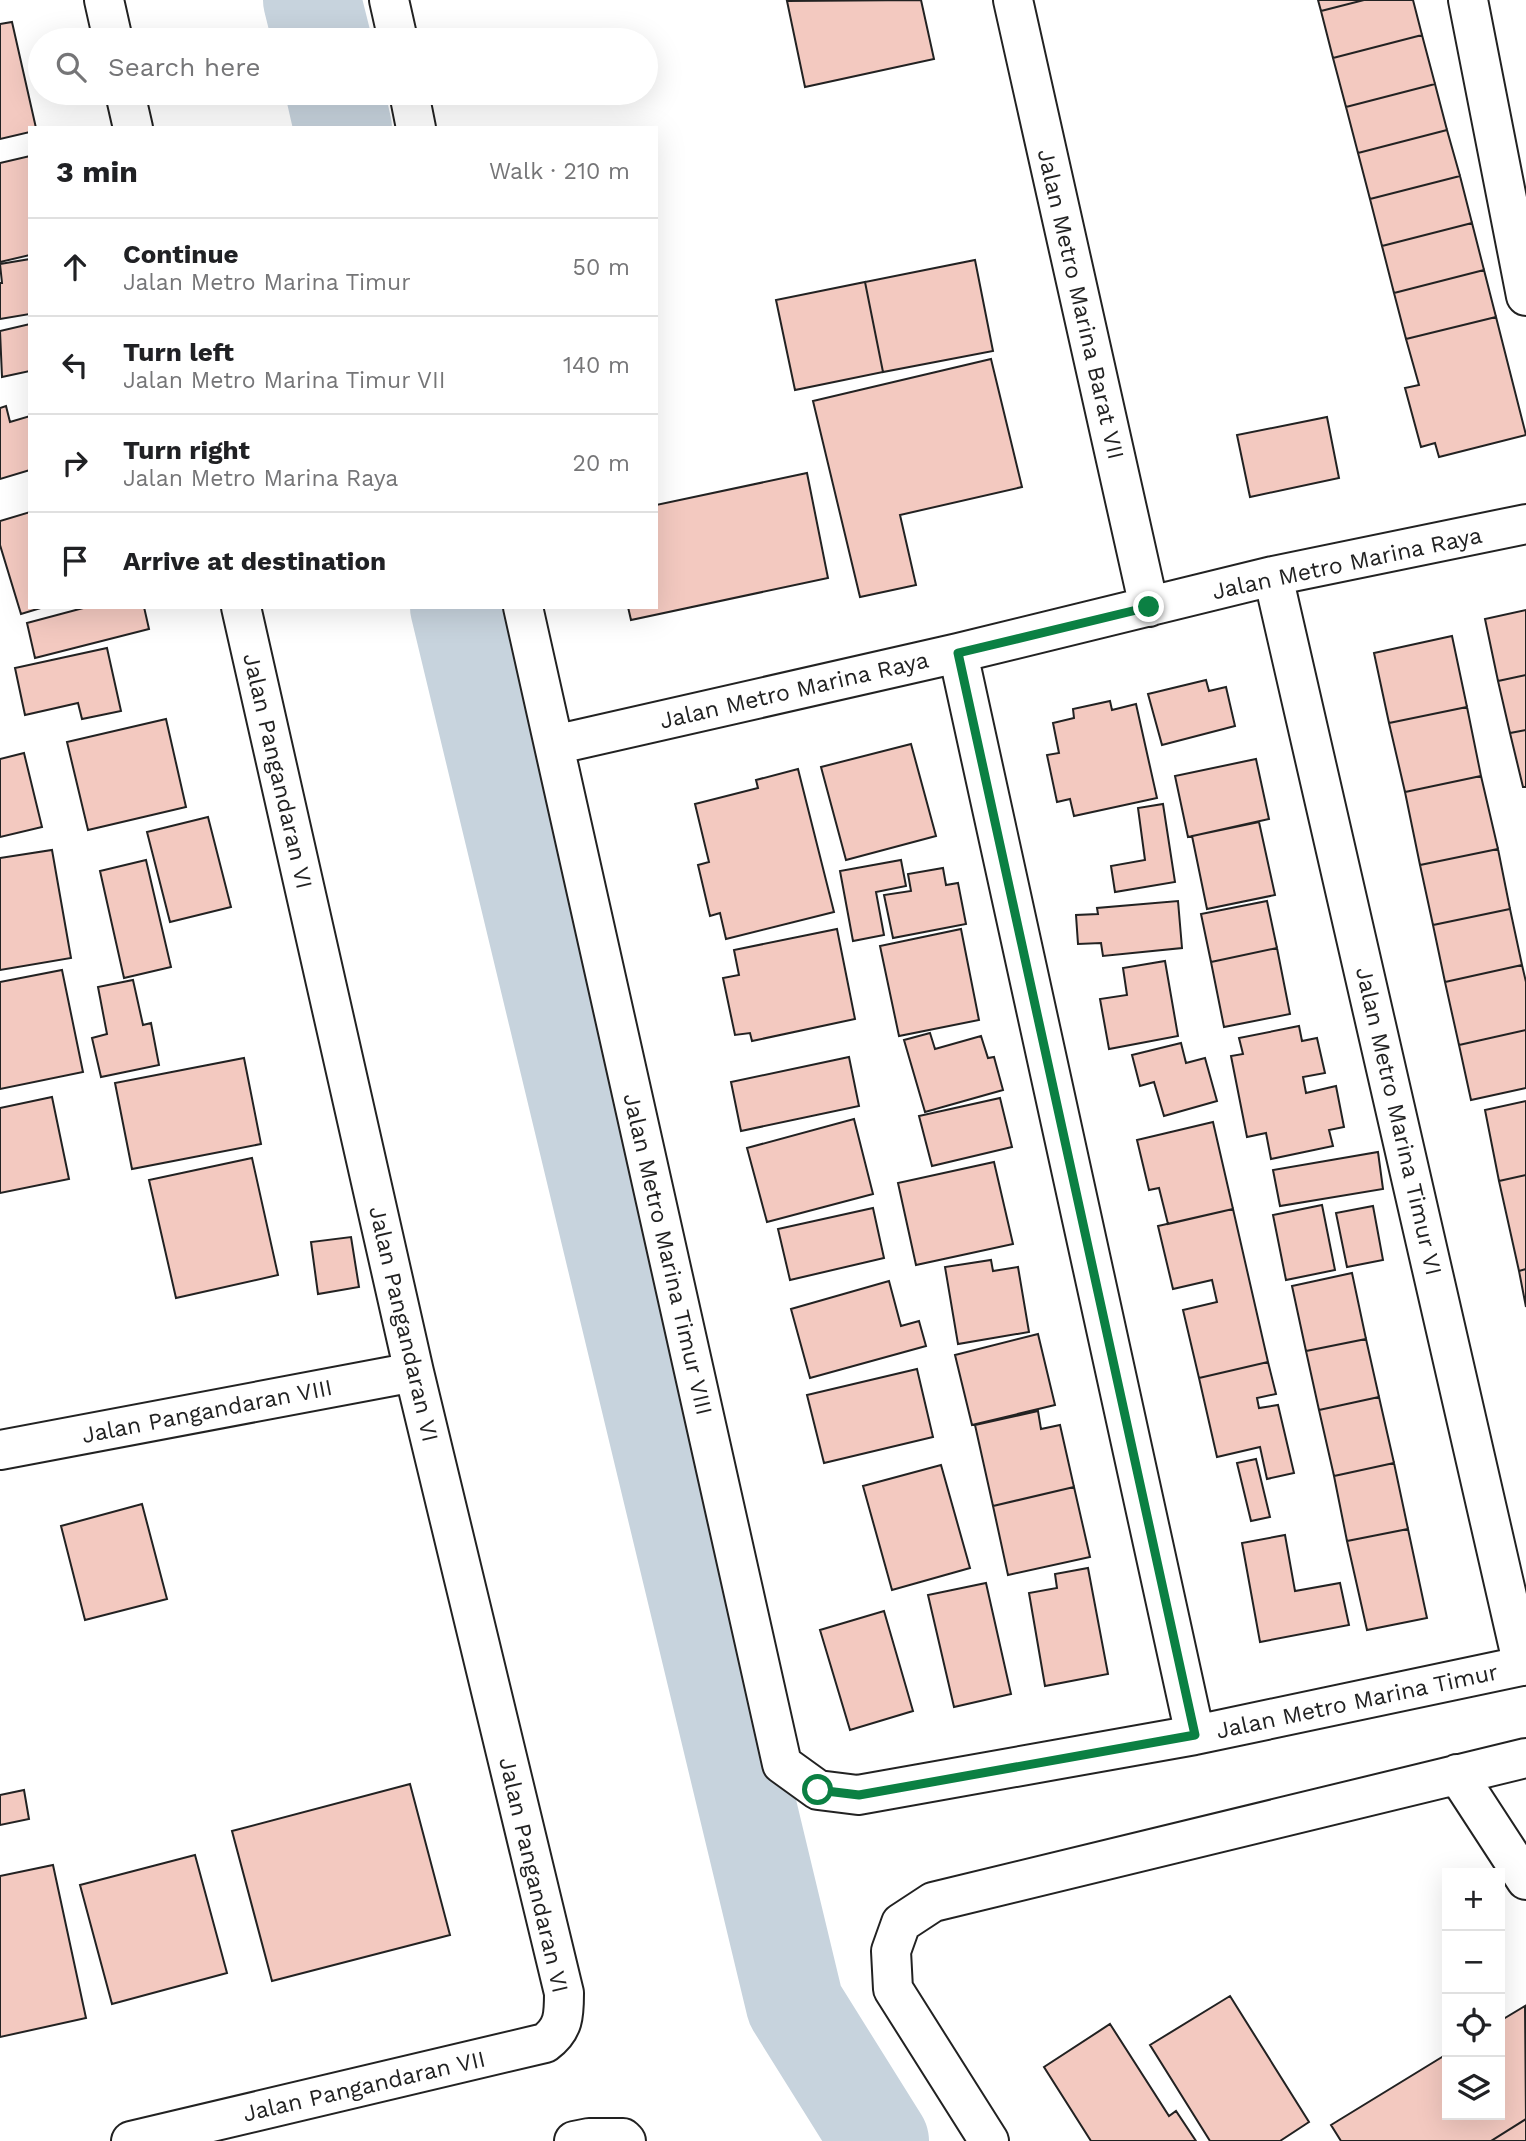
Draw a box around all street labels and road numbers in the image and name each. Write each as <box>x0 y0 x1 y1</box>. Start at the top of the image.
street label: Jalan Metro Marina Barat VII <box>1032 146 1129 462</box>
street label: Jalan Metro Marina Raya <box>1210 522 1485 605</box>
street label: Jalan Metro Marina Raya <box>657 646 931 735</box>
street label: Jalan Pangandaran VI <box>237 651 318 892</box>
street label: Jalan Metro Marina Timur VI <box>1350 964 1447 1278</box>
street label: Jalan Metro Marina Timur VIII <box>617 1091 718 1418</box>
street label: Jalan Pangandaran VI <box>363 1204 444 1445</box>
street label: Jalan Pangandaran VIII <box>80 1374 335 1449</box>
street label: Jalan Metro Marina Timur <box>1214 1658 1501 1745</box>
street label: Jalan Pangandaran VI <box>493 1755 574 1996</box>
street label: Jalan Pangandaran VII <box>240 2045 488 2128</box>

